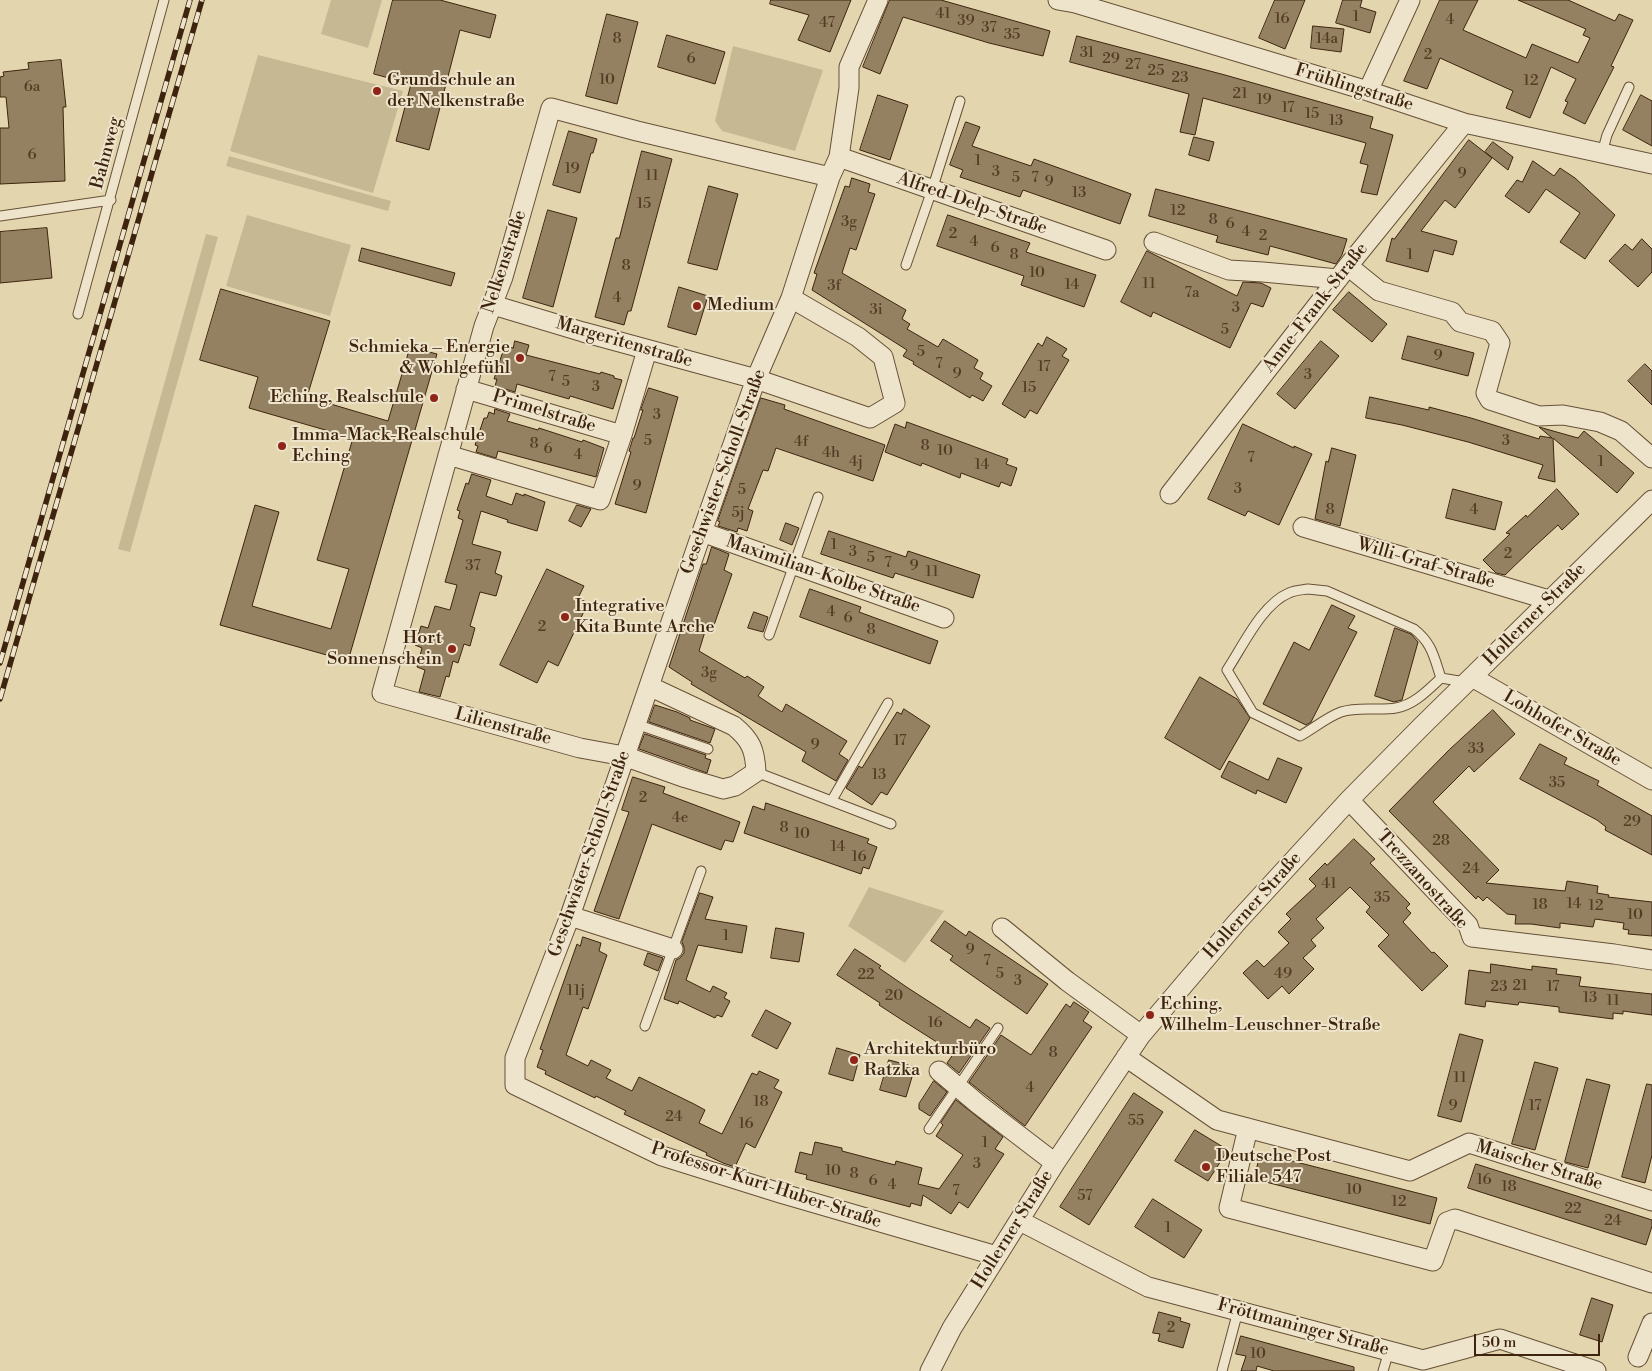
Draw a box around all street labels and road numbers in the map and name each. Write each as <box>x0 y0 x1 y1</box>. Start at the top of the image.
street label: Frühlingstraße <box>1292 60 1416 116</box>
street label: Bahnweg <box>87 115 127 191</box>
street label: Alfred-Delp-Straße <box>894 168 1050 240</box>
street label: Nelkenstraße <box>478 208 532 316</box>
street label: Anne-Frank-Straße <box>1259 239 1373 377</box>
street label: Margeritenstraße <box>553 313 695 373</box>
street label: Geschwister-Scholl-Straße <box>677 366 771 578</box>
street label: Primelstraße <box>490 386 598 438</box>
street label: Maximilian-Kolbe Straße <box>723 532 923 618</box>
street label: Willi-Graf-Straße <box>1354 534 1498 594</box>
street label: Hollerner Straße <box>1479 559 1591 671</box>
street label: Lohhofer Straße <box>1499 686 1625 772</box>
street label: Lilienstraße <box>452 704 554 750</box>
street label: Geschwister-Scholl-Straße <box>544 748 636 960</box>
street label: Trezzanostraße <box>1372 826 1472 934</box>
street label: Hollerner Straße <box>1199 848 1307 964</box>
street label: Maischer Straße <box>1473 1136 1605 1196</box>
street label: Professor-Kurt-Huber-Straße <box>648 1138 884 1234</box>
street label: Hollerner Straße <box>968 1166 1058 1294</box>
street label: Fröttmaninger Straße <box>1215 1295 1391 1361</box>

